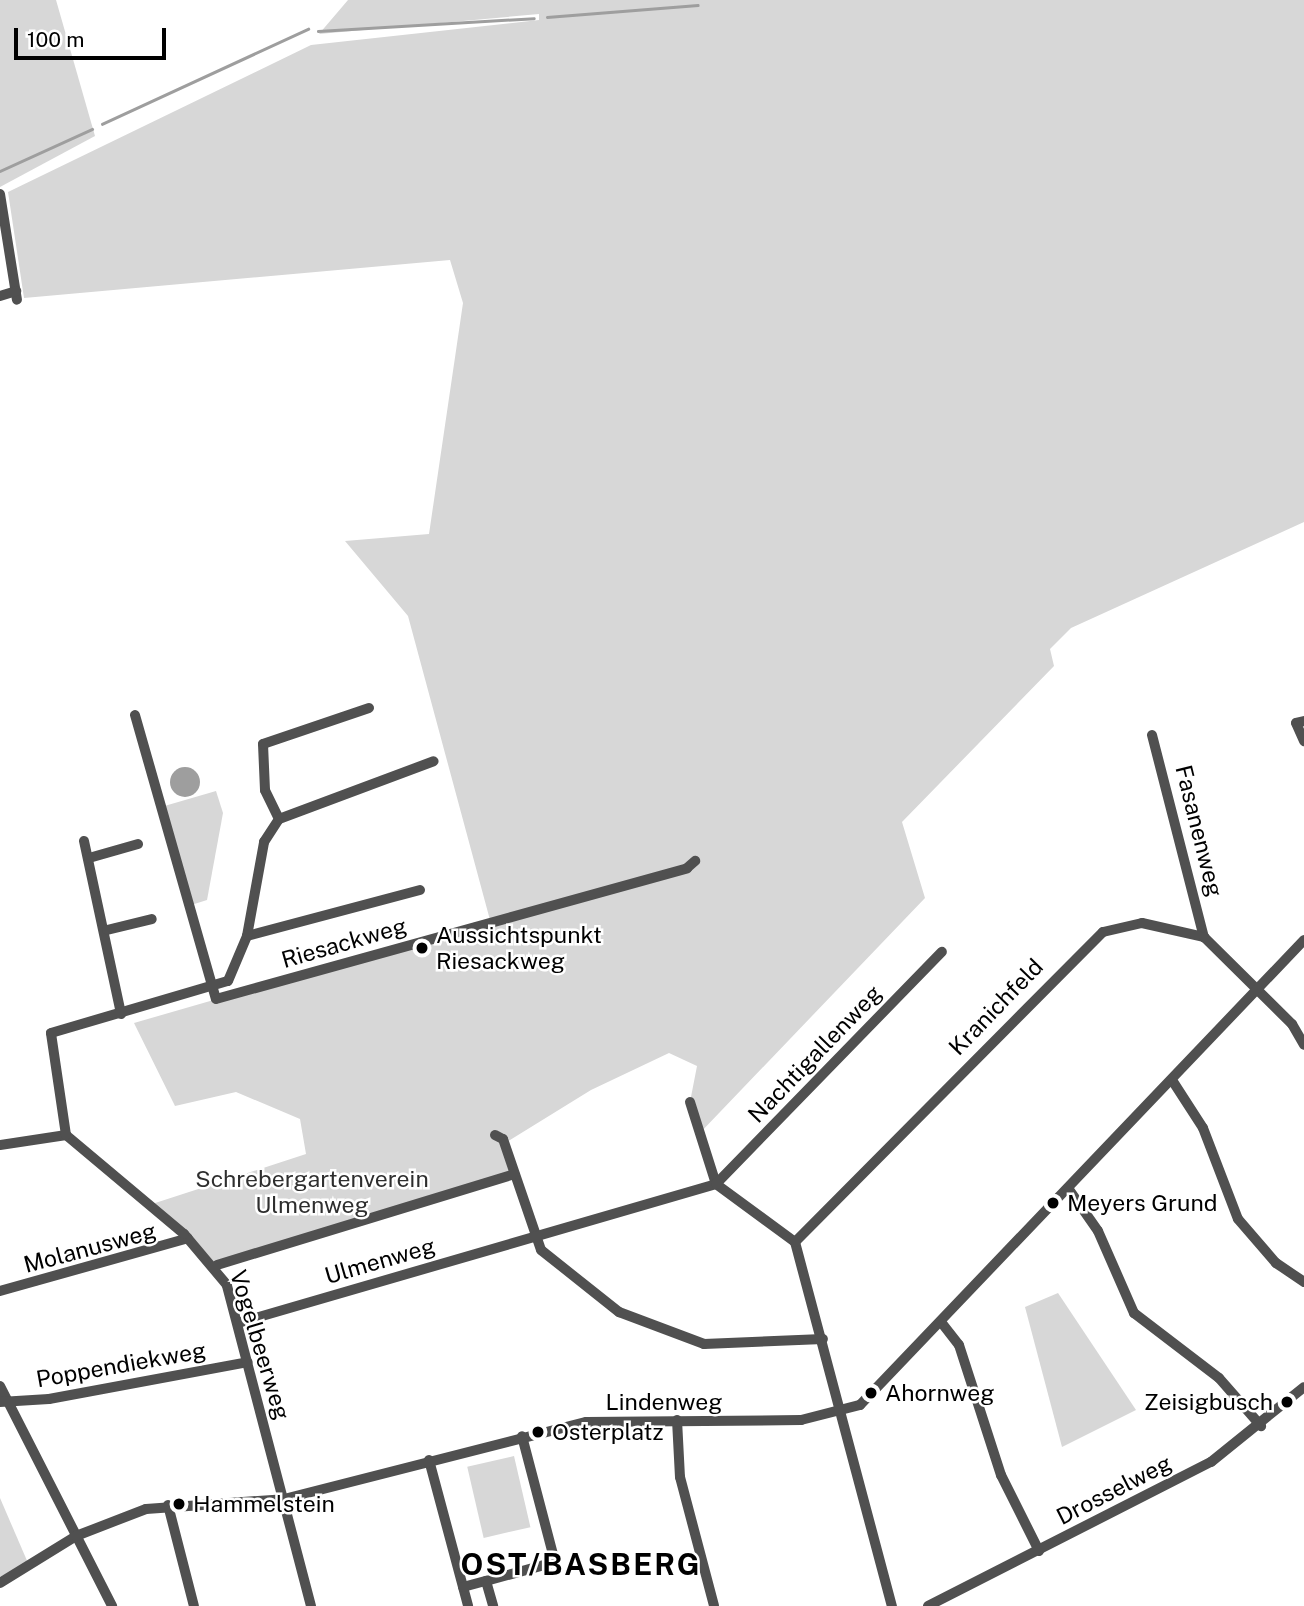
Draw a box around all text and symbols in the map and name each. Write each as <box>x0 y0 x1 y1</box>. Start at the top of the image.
scale bar <box>18 14 170 58</box>
text: 100 m <box>27 27 84 52</box>
street label: Fasanenweg <box>1169 762 1229 900</box>
street label: Riesackweg <box>278 912 410 974</box>
place label: Aussichtspunkt Riesackweg <box>436 921 602 975</box>
marker: Aussichtspunkt Riesackweg <box>414 940 430 956</box>
street label: Kranichfeld <box>943 953 1049 1061</box>
street label: Nachtigallenweg <box>742 980 888 1128</box>
park label: Schrebergartenverein Ulmenweg <box>195 1165 429 1219</box>
place label: Meyers Grund <box>1067 1189 1218 1217</box>
marker: Meyers Grund <box>1045 1195 1061 1211</box>
street label: Molanusweg <box>21 1217 159 1279</box>
street label: Ulmenweg <box>322 1232 438 1290</box>
street label: Vogelbeerweg <box>224 1267 296 1423</box>
street label: Poppendiekweg <box>34 1336 208 1394</box>
place label: Ahornweg <box>885 1379 994 1407</box>
marker: Ahornweg <box>863 1385 879 1401</box>
street label: Lindenweg <box>605 1388 723 1416</box>
place label: Zeisigbusch <box>1144 1388 1273 1416</box>
marker: Zeisigbusch <box>1279 1394 1295 1410</box>
place label: Osterplatz <box>552 1418 664 1446</box>
marker: Osterplatz <box>530 1424 546 1440</box>
street label: Drosselweg <box>1052 1449 1176 1531</box>
place label: Hammelstein <box>193 1490 335 1518</box>
marker: Hammelstein <box>171 1496 187 1512</box>
district label: OST/BASBERG <box>462 1546 700 1582</box>

